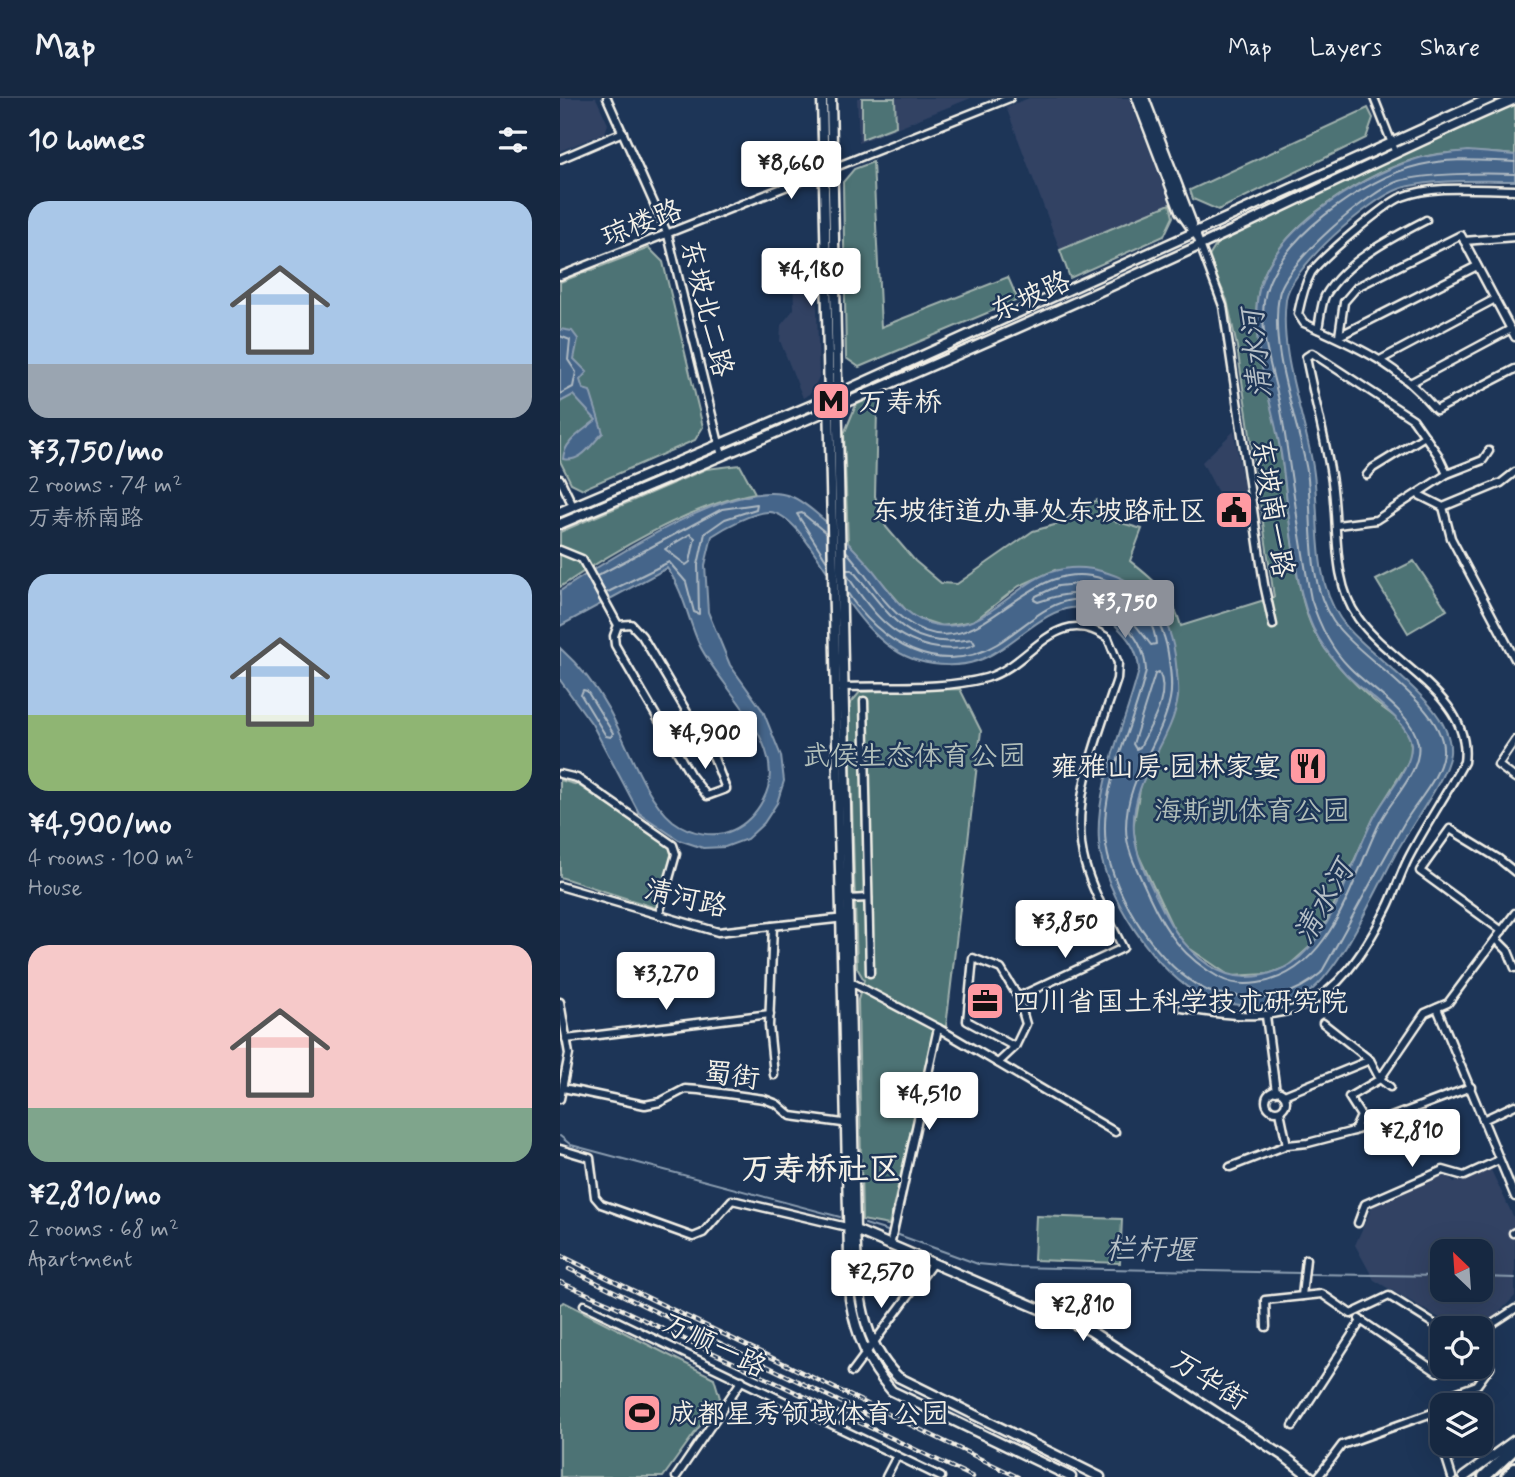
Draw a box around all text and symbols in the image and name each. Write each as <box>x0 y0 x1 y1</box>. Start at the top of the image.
text: Map <box>35 26 95 70</box>
text: Map <box>1228 33 1272 64</box>
text: Layers <box>1310 33 1382 64</box>
text: Share <box>1420 33 1480 64</box>
text: 10 homes <box>28 121 145 160</box>
icon: filters <box>494 121 532 159</box>
pin: ¥8,660 <box>734 141 848 201</box>
text: ¥8,660 <box>757 149 825 179</box>
street label: 琼楼路 <box>596 192 688 257</box>
street label: 东坡北二路 <box>671 236 740 381</box>
icon: home <box>217 247 343 373</box>
pin: ¥4,180 <box>754 248 868 308</box>
text: ¥4,180 <box>778 256 844 286</box>
street label: 东坡路 <box>985 263 1077 331</box>
water label: 清水河 <box>1233 302 1282 401</box>
metro station icon: 万寿桥 <box>810 380 852 422</box>
place label: 万寿桥 <box>858 385 942 422</box>
text: ¥3,750/mo <box>28 432 164 471</box>
street label: 东坡南一路 <box>1242 436 1301 580</box>
text: 2 rooms · 74 m² <box>28 471 183 501</box>
public building icon: 东坡街道办事处东坡路社区 <box>1213 489 1255 531</box>
place label: 东坡街道办事处东坡路社区 <box>871 494 1207 531</box>
text: 万寿桥南路 <box>28 504 143 534</box>
pin: ¥3,750 <box>1068 580 1182 640</box>
text: ¥3,750 <box>1092 588 1158 618</box>
icon: home <box>217 619 343 745</box>
pin: ¥4,900 <box>648 712 762 771</box>
text: ¥4,900 <box>669 719 741 749</box>
park label: 武侯生态体育公园 <box>802 739 1026 776</box>
restaurant icon: 雍雅山房·园林家宴 <box>1287 745 1329 787</box>
place label: 雍雅山房·园林家宴 <box>1051 750 1281 787</box>
park label: 海斯凯体育公园 <box>1154 794 1350 831</box>
text: ¥4,900/mo <box>28 805 172 844</box>
text: 4 rooms · 100 m² <box>28 844 194 874</box>
water label: 清水河 <box>1285 850 1366 951</box>
street label: 清河路 <box>640 872 731 927</box>
text: House <box>28 874 82 904</box>
pin: ¥3,850 <box>1008 900 1122 960</box>
text: ¥3,850 <box>1032 908 1098 938</box>
pin: ¥3,270 <box>609 953 723 1012</box>
text: ¥3,270 <box>633 960 699 990</box>
office icon: 四川省国土科学技术研究院 <box>964 980 1006 1022</box>
place label: 四川省国土科学技术研究院 <box>1012 985 1348 1022</box>
icon: home <box>217 990 343 1116</box>
street label: 蜀街 <box>701 1054 762 1099</box>
pin: ¥4,510 <box>872 1072 986 1132</box>
text: ¥4,510 <box>896 1080 962 1110</box>
pin: ¥2,810 <box>1355 1110 1469 1169</box>
text: ¥2,810 <box>1380 1117 1444 1147</box>
district label: 万寿桥社区 <box>741 1149 901 1191</box>
text: ¥2,810/mo <box>28 1176 161 1215</box>
text: 2 rooms · 68 m² <box>28 1215 179 1245</box>
water label: 栏杆堰 <box>1105 1230 1198 1271</box>
north arrow <box>1430 1239 1493 1302</box>
map controls <box>1430 1239 1493 1456</box>
text: Apartment <box>28 1245 133 1275</box>
pin: ¥2,570 <box>824 1250 938 1310</box>
text: ¥2,570 <box>847 1258 915 1288</box>
pin: ¥2,810 <box>1026 1284 1140 1343</box>
text: ¥2,810 <box>1051 1291 1115 1321</box>
street label: 万顺一路 <box>655 1305 772 1387</box>
button: locate <box>1430 1316 1493 1379</box>
street label: 万华街 <box>1163 1343 1254 1419</box>
sports icon: 成都星秀领域体育公园 <box>621 1392 663 1434</box>
button: layers <box>1430 1393 1493 1456</box>
place label: 成都星秀领域体育公园 <box>669 1397 949 1434</box>

